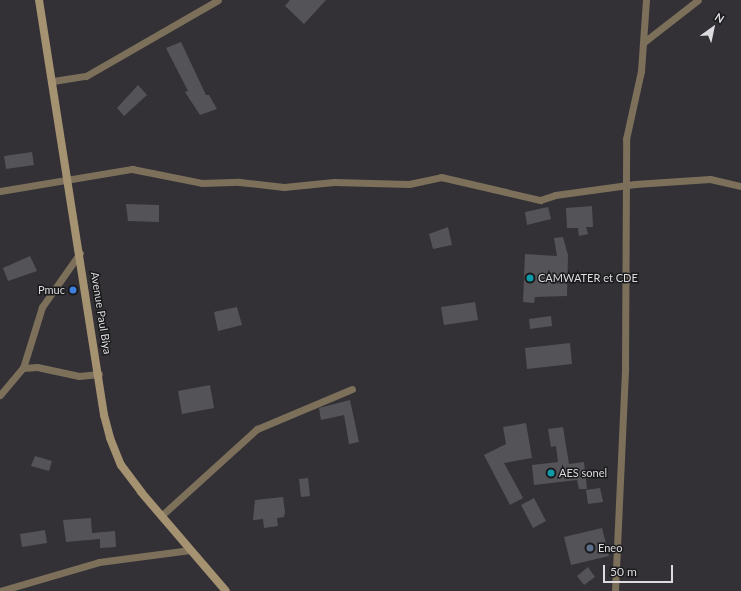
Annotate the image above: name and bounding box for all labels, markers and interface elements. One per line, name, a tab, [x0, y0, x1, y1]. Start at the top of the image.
north arrow	[693, 8, 733, 48]
text: N	[713, 10, 727, 25]
street label: Avenue Paul Biya	[88, 271, 114, 355]
place label: CAMWATER et CDE	[538, 271, 638, 285]
marker: CAMWATER et CDE	[525, 273, 535, 283]
place label: Pmuc	[38, 283, 65, 297]
marker: Pmuc	[68, 285, 78, 295]
place label: AES sonel	[559, 466, 607, 480]
marker: AES sonel	[546, 468, 556, 478]
place label: Eneo	[598, 541, 622, 555]
marker: Eneo	[585, 543, 595, 553]
scale bar	[605, 557, 675, 583]
text: 50 m	[610, 564, 637, 579]

